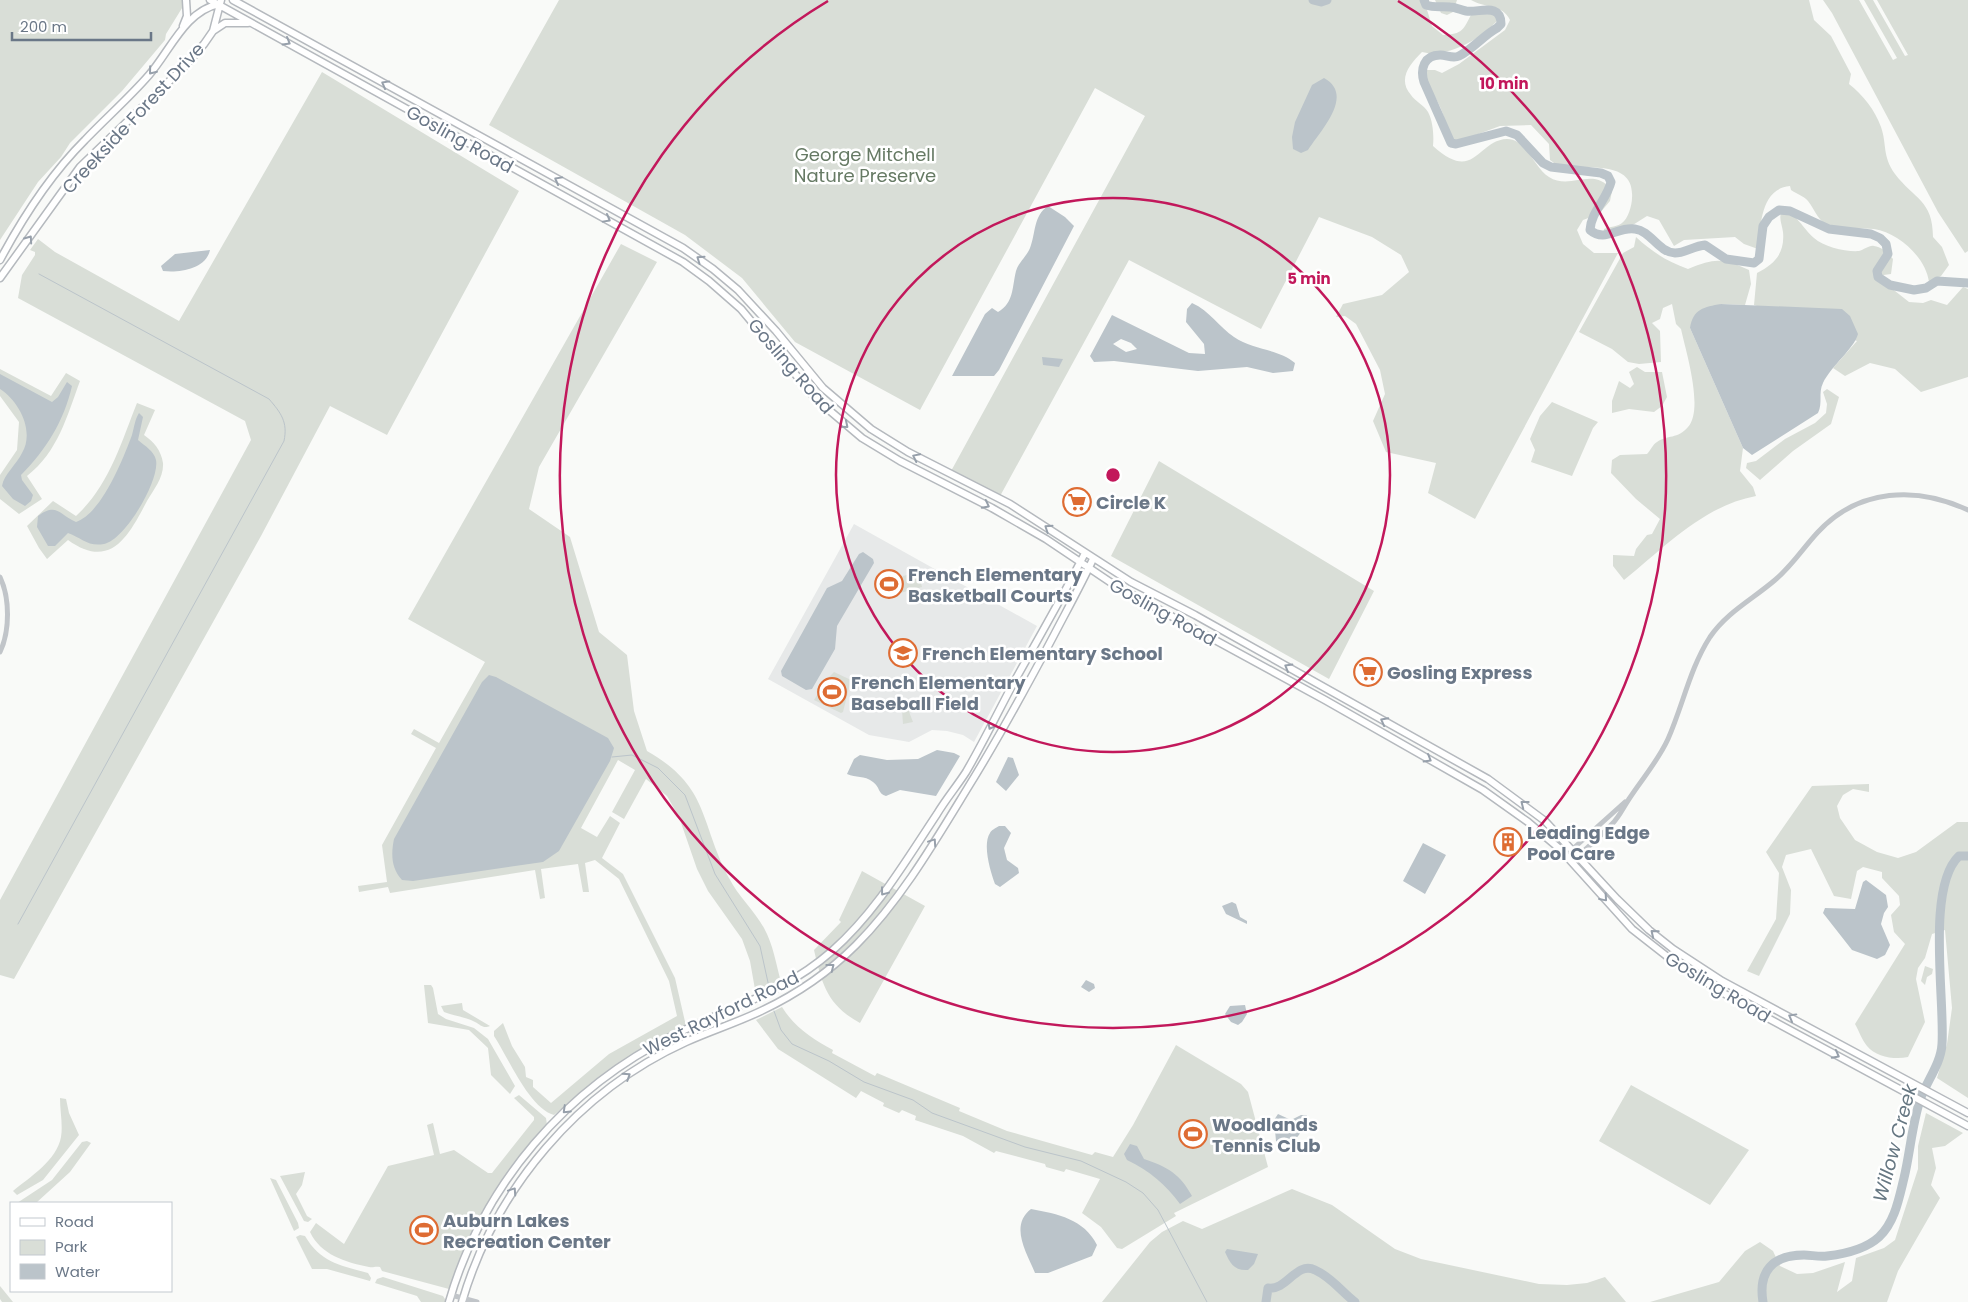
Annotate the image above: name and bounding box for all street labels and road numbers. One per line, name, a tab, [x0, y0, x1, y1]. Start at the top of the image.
street label: Creekside Forest Drive	[56, 37, 210, 199]
street label: Gosling Road	[402, 99, 518, 179]
street label: Gosling Road	[743, 313, 839, 419]
street label: Gosling Road	[1105, 572, 1221, 652]
street label: Gosling Road	[1661, 946, 1775, 1028]
street label: West Rayford Road	[639, 964, 803, 1062]

